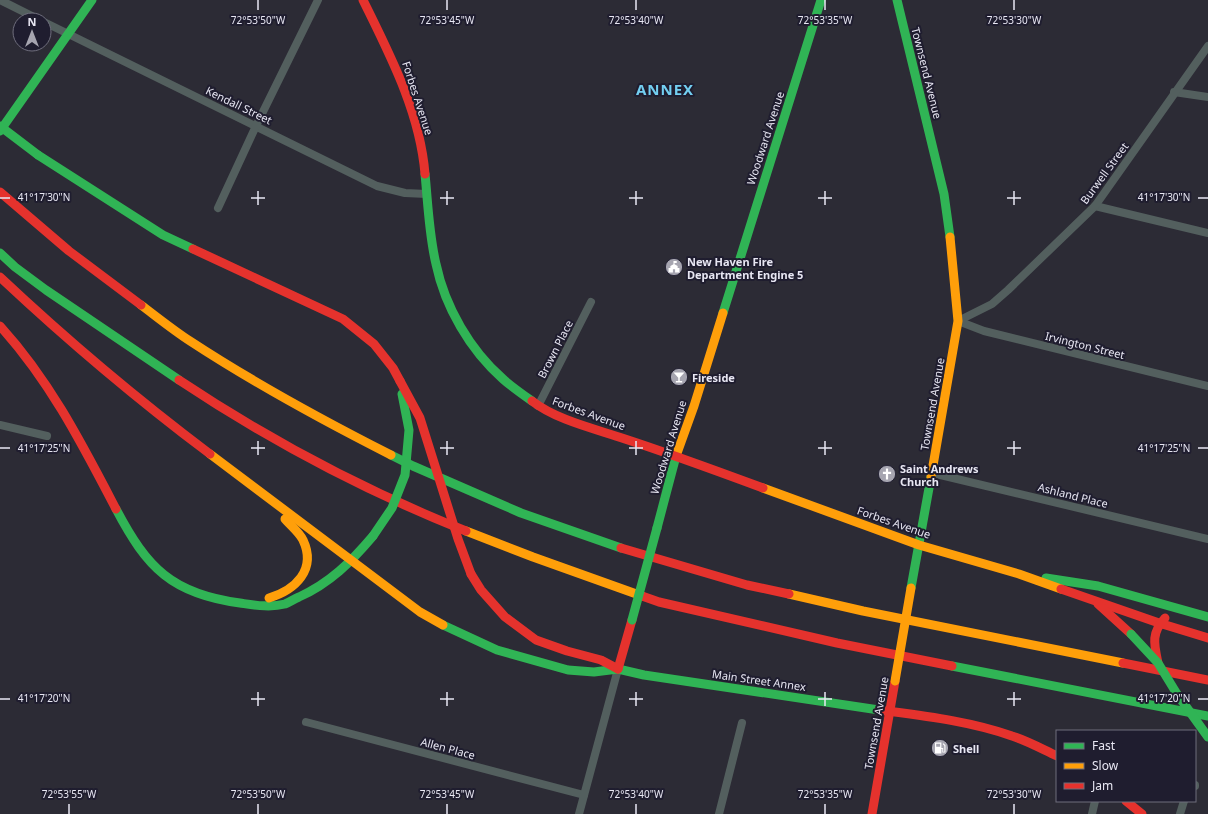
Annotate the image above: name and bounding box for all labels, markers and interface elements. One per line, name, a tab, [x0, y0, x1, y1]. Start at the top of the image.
north arrow	[12, 12, 52, 52]
text: 72°53'50"W	[231, 13, 286, 27]
text: 72°53'45"W	[420, 13, 475, 27]
text: 72°53'40"W	[609, 13, 664, 27]
text: 72°53'35"W	[798, 13, 853, 27]
text: 72°53'30"W	[987, 13, 1042, 27]
text: N	[28, 14, 36, 29]
street label: Townsend Avenue	[908, 26, 946, 120]
street label: Forbes Avenue	[399, 59, 437, 137]
district label: ANNEX	[636, 79, 694, 99]
street label: Kendall Street	[203, 82, 275, 128]
street label: Woodward Avenue	[743, 89, 787, 187]
street label: Burwell Street	[1077, 139, 1131, 207]
text: 41°17'30"N	[18, 190, 70, 204]
text: 41°17'30"N	[1138, 190, 1190, 204]
place label: New Haven Fire Department Engine 5	[687, 254, 803, 282]
public building icon: New Haven Fire Department Engine 5	[664, 257, 684, 277]
street label: Brown Place	[534, 317, 576, 381]
street label: Irvington Street	[1044, 328, 1126, 362]
street label: Townsend Avenue	[916, 357, 948, 451]
bar icon: Fireside	[669, 367, 689, 387]
place label: Fireside	[692, 370, 735, 385]
street label: Forbes Avenue	[550, 393, 628, 433]
street label: Woodward Avenue	[647, 398, 689, 496]
text: 41°17'25"N	[18, 441, 70, 455]
text: 41°17'25"N	[1138, 441, 1190, 455]
place label: Saint Andrews Church	[900, 461, 979, 489]
church icon: Saint Andrews Church	[877, 464, 897, 484]
street label: Ashland Place	[1036, 479, 1110, 511]
street label: Forbes Avenue	[855, 502, 933, 542]
street label: Main Street Annex	[711, 666, 807, 694]
street label: Townsend Avenue	[860, 676, 892, 770]
text: 41°17'20"N	[18, 691, 70, 705]
text: 41°17'20"N	[1138, 691, 1190, 705]
legend	[1056, 730, 1196, 802]
street label: Allen Place	[419, 734, 477, 762]
text: Fast	[1092, 737, 1116, 754]
fuel station icon: Shell	[930, 738, 950, 758]
place label: Shell	[953, 741, 979, 756]
text: Slow	[1092, 757, 1119, 774]
text: Jam	[1091, 777, 1113, 794]
text: 72°53'55"W	[42, 787, 97, 801]
text: 72°53'50"W	[231, 787, 286, 801]
text: 72°53'45"W	[420, 787, 475, 801]
text: 72°53'40"W	[609, 787, 664, 801]
text: 72°53'35"W	[798, 787, 853, 801]
text: 72°53'30"W	[987, 787, 1042, 801]

